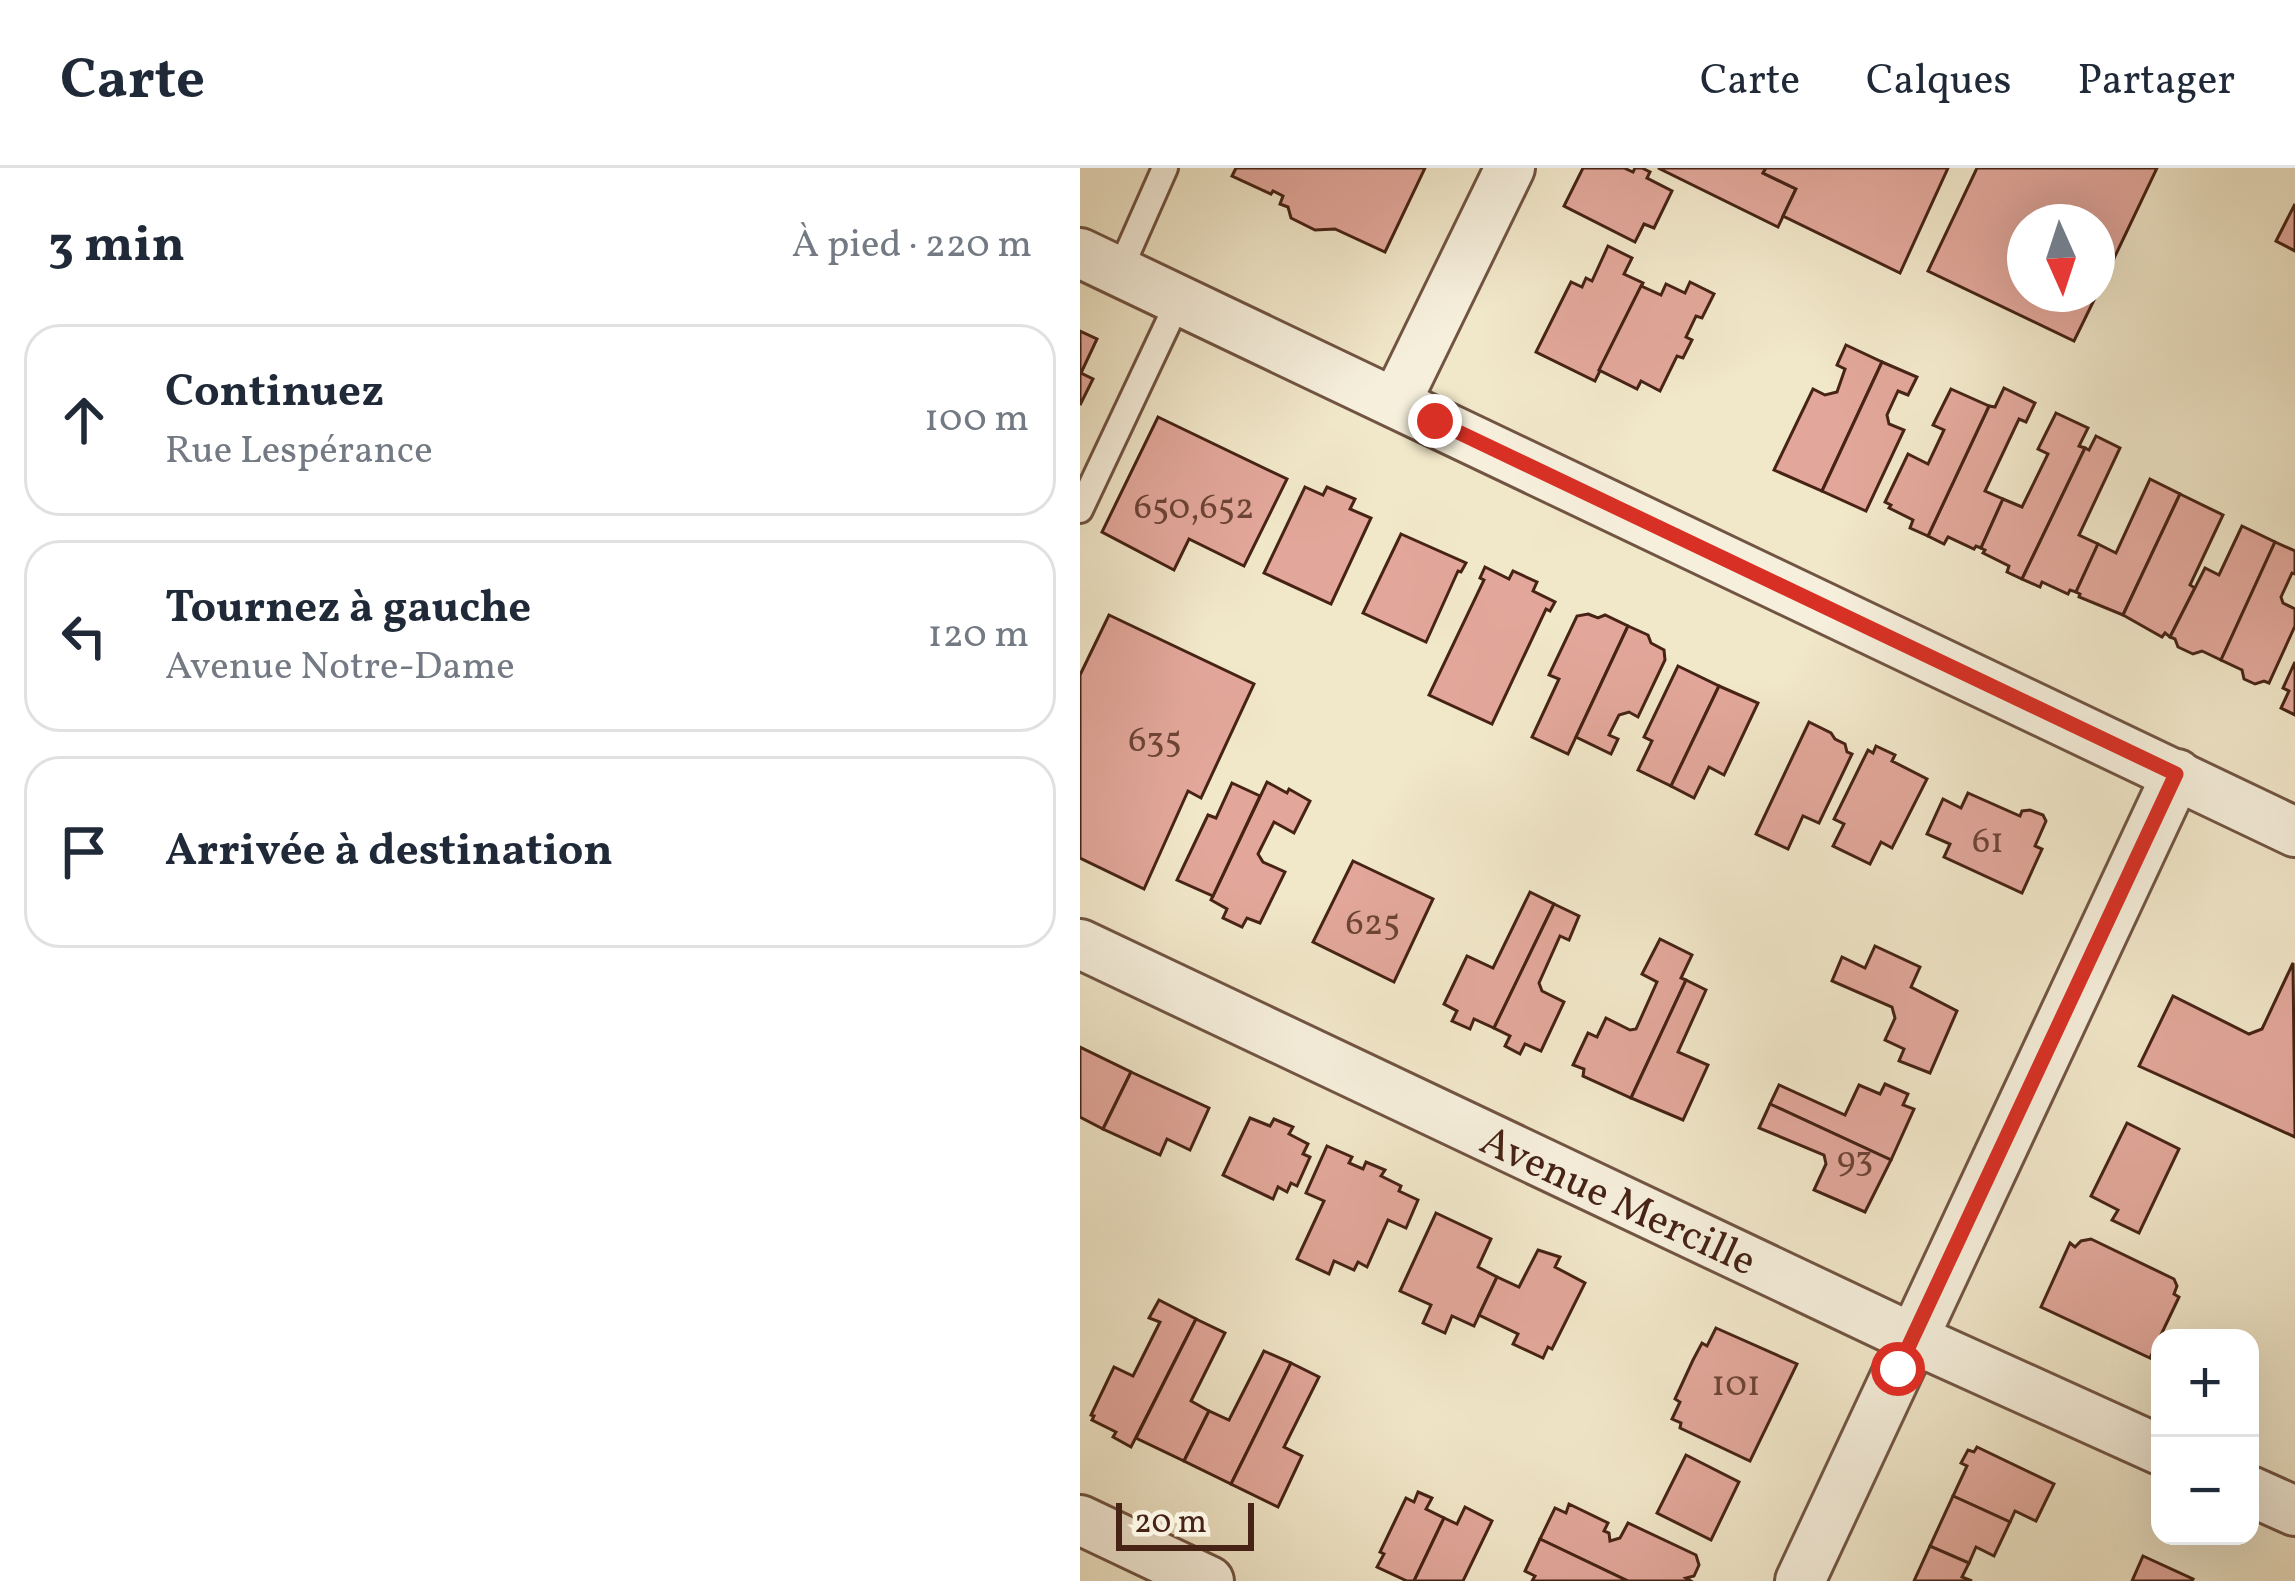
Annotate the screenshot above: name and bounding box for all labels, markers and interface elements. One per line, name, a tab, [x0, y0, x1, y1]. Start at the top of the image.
text: Carte	[60, 43, 205, 122]
text: Carte	[1700, 53, 1800, 112]
text: Calques	[1866, 53, 2011, 112]
text: Partager	[2077, 53, 2235, 112]
north arrow	[2007, 204, 2115, 312]
text: 3 min	[48, 211, 185, 282]
text: À pied · 220 m	[792, 219, 1032, 273]
text: Continuez	[165, 362, 384, 425]
icon: ahead	[51, 387, 117, 453]
text: 100 m	[924, 393, 1029, 447]
route end	[1408, 394, 1462, 448]
text: Rue Lespérance	[165, 425, 433, 479]
house number: 650,652	[1134, 484, 1254, 534]
text: Tournez à gauche	[165, 578, 531, 641]
icon: left	[51, 603, 117, 669]
text: 120 m	[928, 609, 1029, 663]
text: Avenue Notre-Dame	[165, 641, 515, 695]
house number: 635	[1128, 717, 1182, 767]
house number: 61	[1972, 818, 2004, 868]
icon: arrive	[51, 819, 117, 885]
text: Arrivée à destination	[165, 821, 613, 884]
house number: 625	[1346, 900, 1400, 950]
street label: Avenue Mercille	[1470, 1113, 1765, 1293]
house number: 93	[1837, 1136, 1873, 1186]
map controls	[2151, 1329, 2259, 1545]
button: +	[2151, 1329, 2259, 1437]
route start	[1871, 1342, 1925, 1396]
house number: 101	[1711, 1361, 1761, 1411]
button: −	[2151, 1437, 2259, 1545]
scale bar	[1116, 1497, 1254, 1550]
text: 20 m	[1134, 1501, 1207, 1547]

